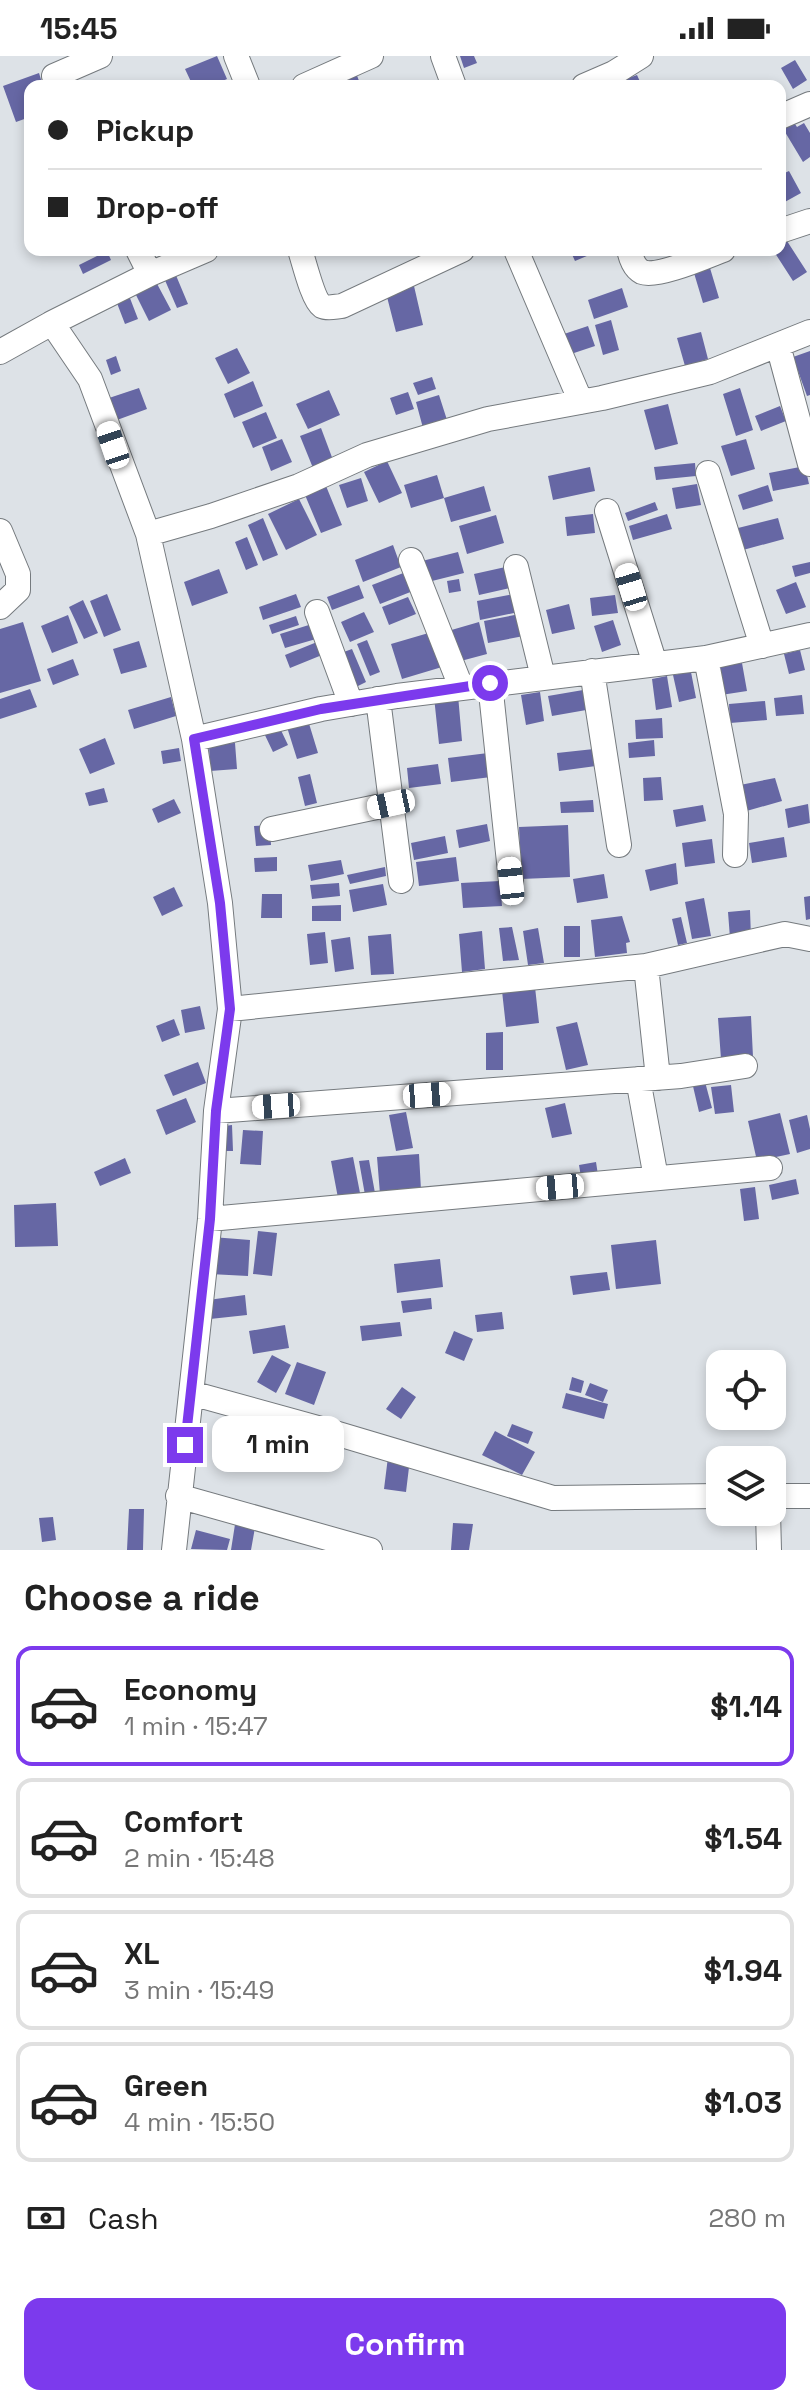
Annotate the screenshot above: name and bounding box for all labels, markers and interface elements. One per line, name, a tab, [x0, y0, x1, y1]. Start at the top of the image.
text: 15:45	[40, 9, 118, 48]
text: Pickup	[96, 111, 194, 150]
text: Drop-off	[96, 188, 219, 227]
car	[94, 418, 132, 472]
car	[613, 561, 649, 613]
route start	[472, 665, 508, 701]
car	[365, 787, 417, 821]
car	[497, 856, 525, 906]
car	[402, 1081, 452, 1109]
car	[251, 1092, 301, 1120]
car	[535, 1173, 585, 1201]
map controls	[706, 1350, 786, 1526]
button: locate	[706, 1350, 786, 1430]
callout: 1 min	[213, 1417, 345, 1473]
route end	[167, 1427, 203, 1463]
text: 1 min	[246, 1427, 310, 1461]
button: layers	[706, 1446, 786, 1526]
text: Choose a ride	[24, 1575, 260, 1621]
icon: car	[28, 1670, 100, 1742]
text: Economy	[124, 1670, 257, 1709]
text: $1.14	[710, 1687, 782, 1726]
text: 1 min · 15:47	[124, 1709, 268, 1743]
icon: car	[28, 1802, 100, 1874]
text: Comfort	[124, 1802, 243, 1841]
text: $1.54	[704, 1819, 782, 1858]
text: 2 min · 15:48	[124, 1841, 275, 1875]
icon: car	[28, 1934, 100, 2006]
text: XL	[124, 1934, 160, 1973]
text: $1.94	[704, 1951, 782, 1990]
text: 3 min · 15:49	[124, 1973, 274, 2007]
icon: car	[28, 2066, 100, 2138]
text: Green	[124, 2066, 208, 2105]
text: $1.03	[704, 2083, 782, 2122]
text: 4 min · 15:50	[124, 2105, 275, 2139]
icon: cash	[24, 2196, 68, 2240]
text: Cash	[88, 2199, 159, 2238]
text: 280 m	[708, 2201, 786, 2235]
button: Confirm	[24, 2298, 786, 2390]

